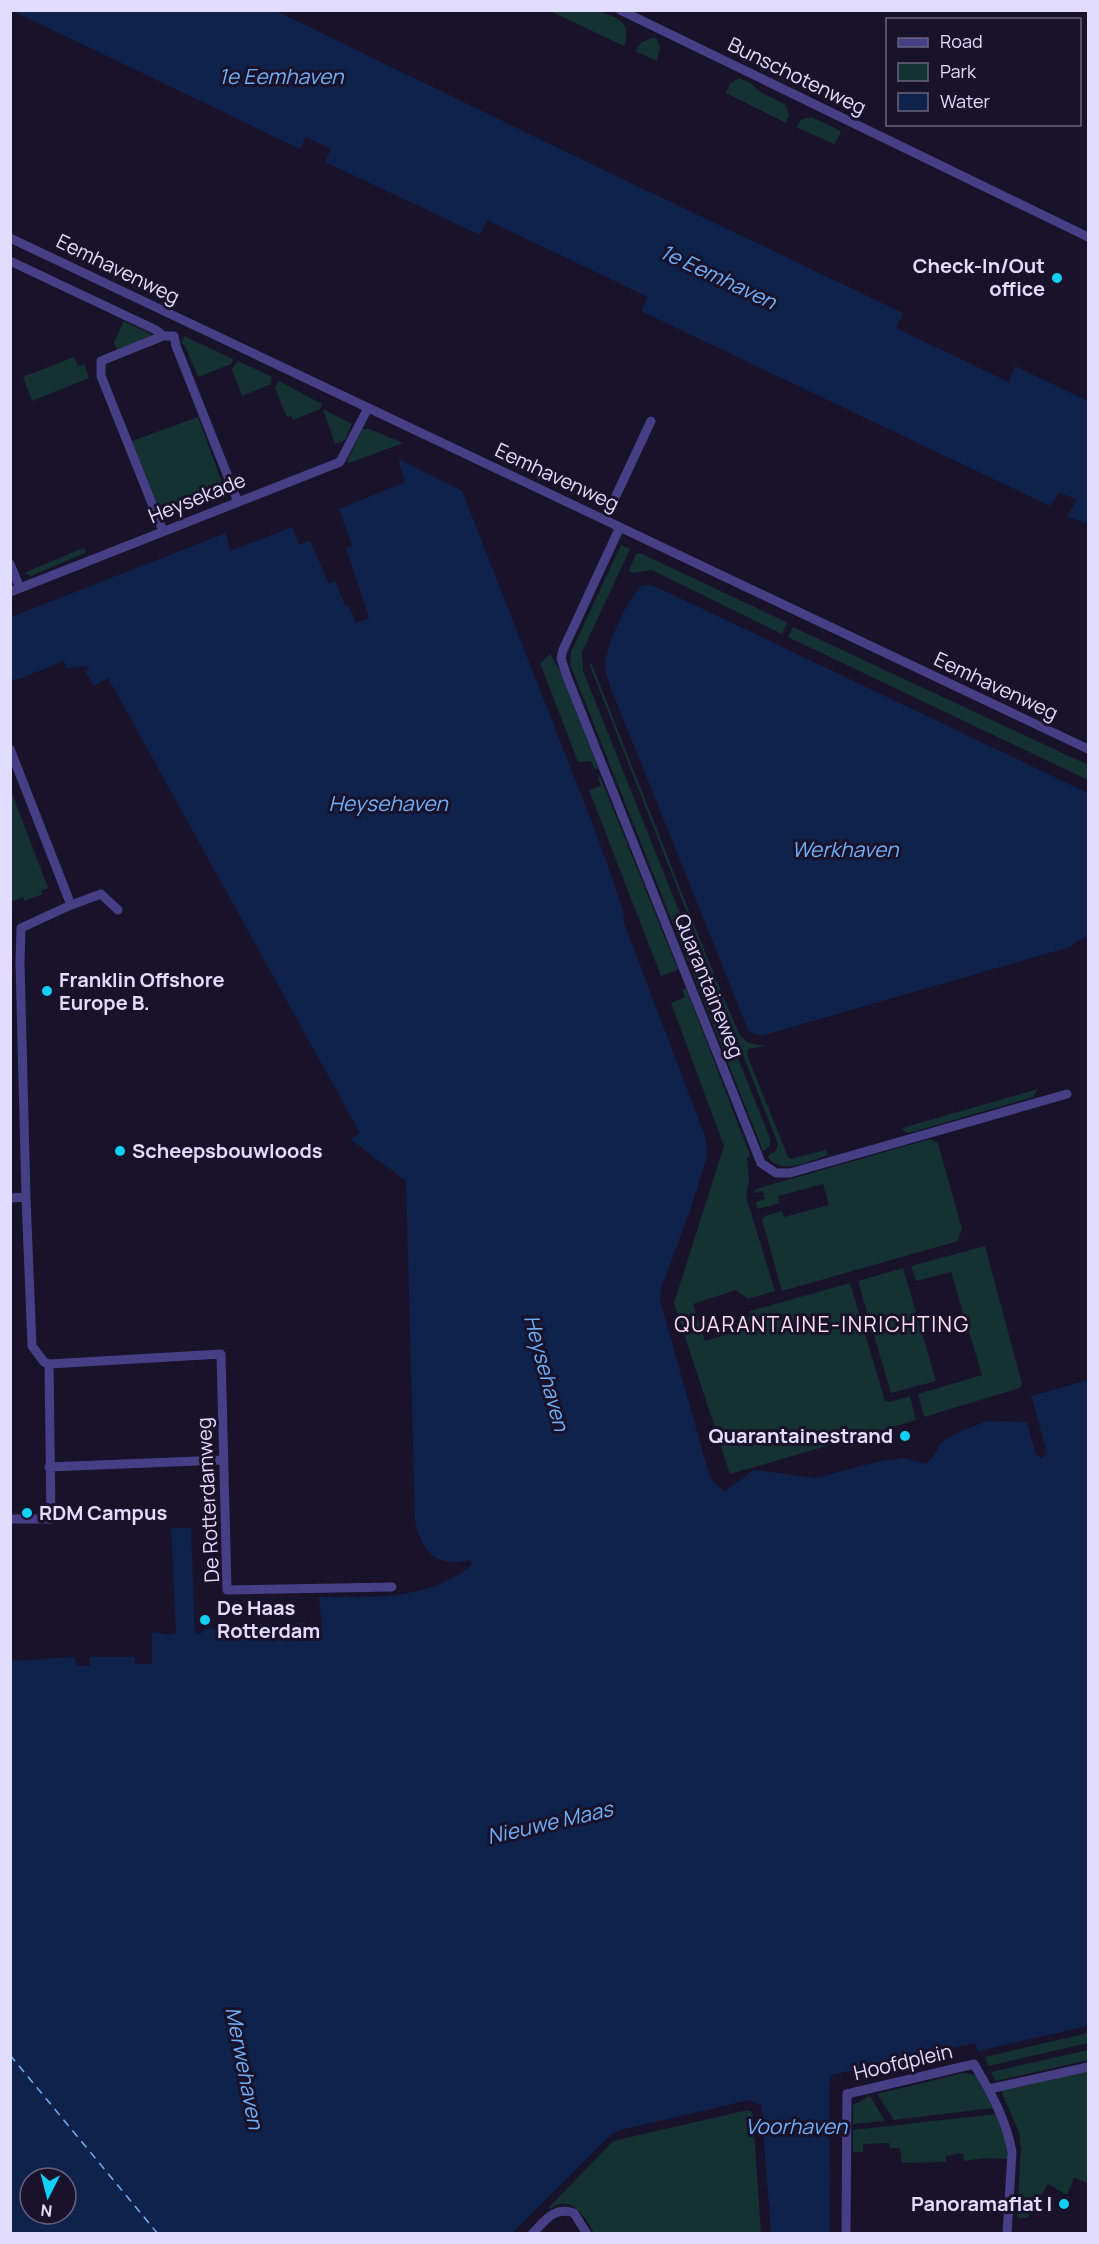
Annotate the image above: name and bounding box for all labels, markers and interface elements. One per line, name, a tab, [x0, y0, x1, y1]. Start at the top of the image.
legend	[886, 18, 1081, 126]
text: Road	[940, 29, 983, 53]
street label: Bunschotenweg	[724, 30, 871, 121]
text: Park	[940, 59, 977, 83]
water label: 1e Eemhaven	[219, 62, 345, 90]
text: Water	[940, 89, 990, 113]
street label: Eemhavenweg	[52, 227, 184, 310]
water label: 1e Eemhaven	[656, 237, 782, 316]
place label: Check-In/Out office	[913, 252, 1045, 302]
marker: Check-In/Out office	[1050, 271, 1064, 285]
street label: Eemhavenweg	[491, 436, 624, 517]
street label: Heysekade	[144, 466, 249, 529]
street label: Eemhavenweg	[930, 645, 1063, 726]
water label: Heysehaven	[328, 789, 449, 817]
water label: Werkhaven	[791, 835, 900, 863]
street label: Quarantaineweg	[668, 910, 751, 1062]
place label: Franklin Offshore Europe B.	[59, 966, 225, 1016]
marker: Franklin Offshore Europe B.	[40, 984, 54, 998]
place label: Scheepsbouwloods	[132, 1137, 323, 1164]
marker: Scheepsbouwloods	[113, 1144, 127, 1158]
district label: QUARANTAINE-INRICHTING	[674, 1310, 970, 1338]
water label: Heysehaven	[518, 1312, 576, 1435]
street label: De Rotterdamweg	[190, 1417, 225, 1583]
place label: Quarantainestrand	[709, 1422, 893, 1449]
marker: Quarantainestrand	[898, 1429, 912, 1443]
place label: RDM Campus	[39, 1499, 167, 1526]
marker: RDM Campus	[20, 1506, 34, 1520]
place label: De Haas Rotterdam	[217, 1594, 320, 1644]
marker: De Haas Rotterdam	[198, 1613, 212, 1627]
water label: Nieuwe Maas	[484, 1794, 617, 1850]
water label: Merwehaven	[219, 2004, 271, 2133]
street label: Hoofdplein	[851, 2037, 955, 2086]
water label: Voorhaven	[745, 2112, 849, 2140]
north arrow	[18, 2166, 78, 2226]
place label: Panoramaflat I	[911, 2190, 1052, 2217]
marker: Panoramaflat I	[1057, 2197, 1071, 2211]
text: N	[40, 2199, 53, 2222]

